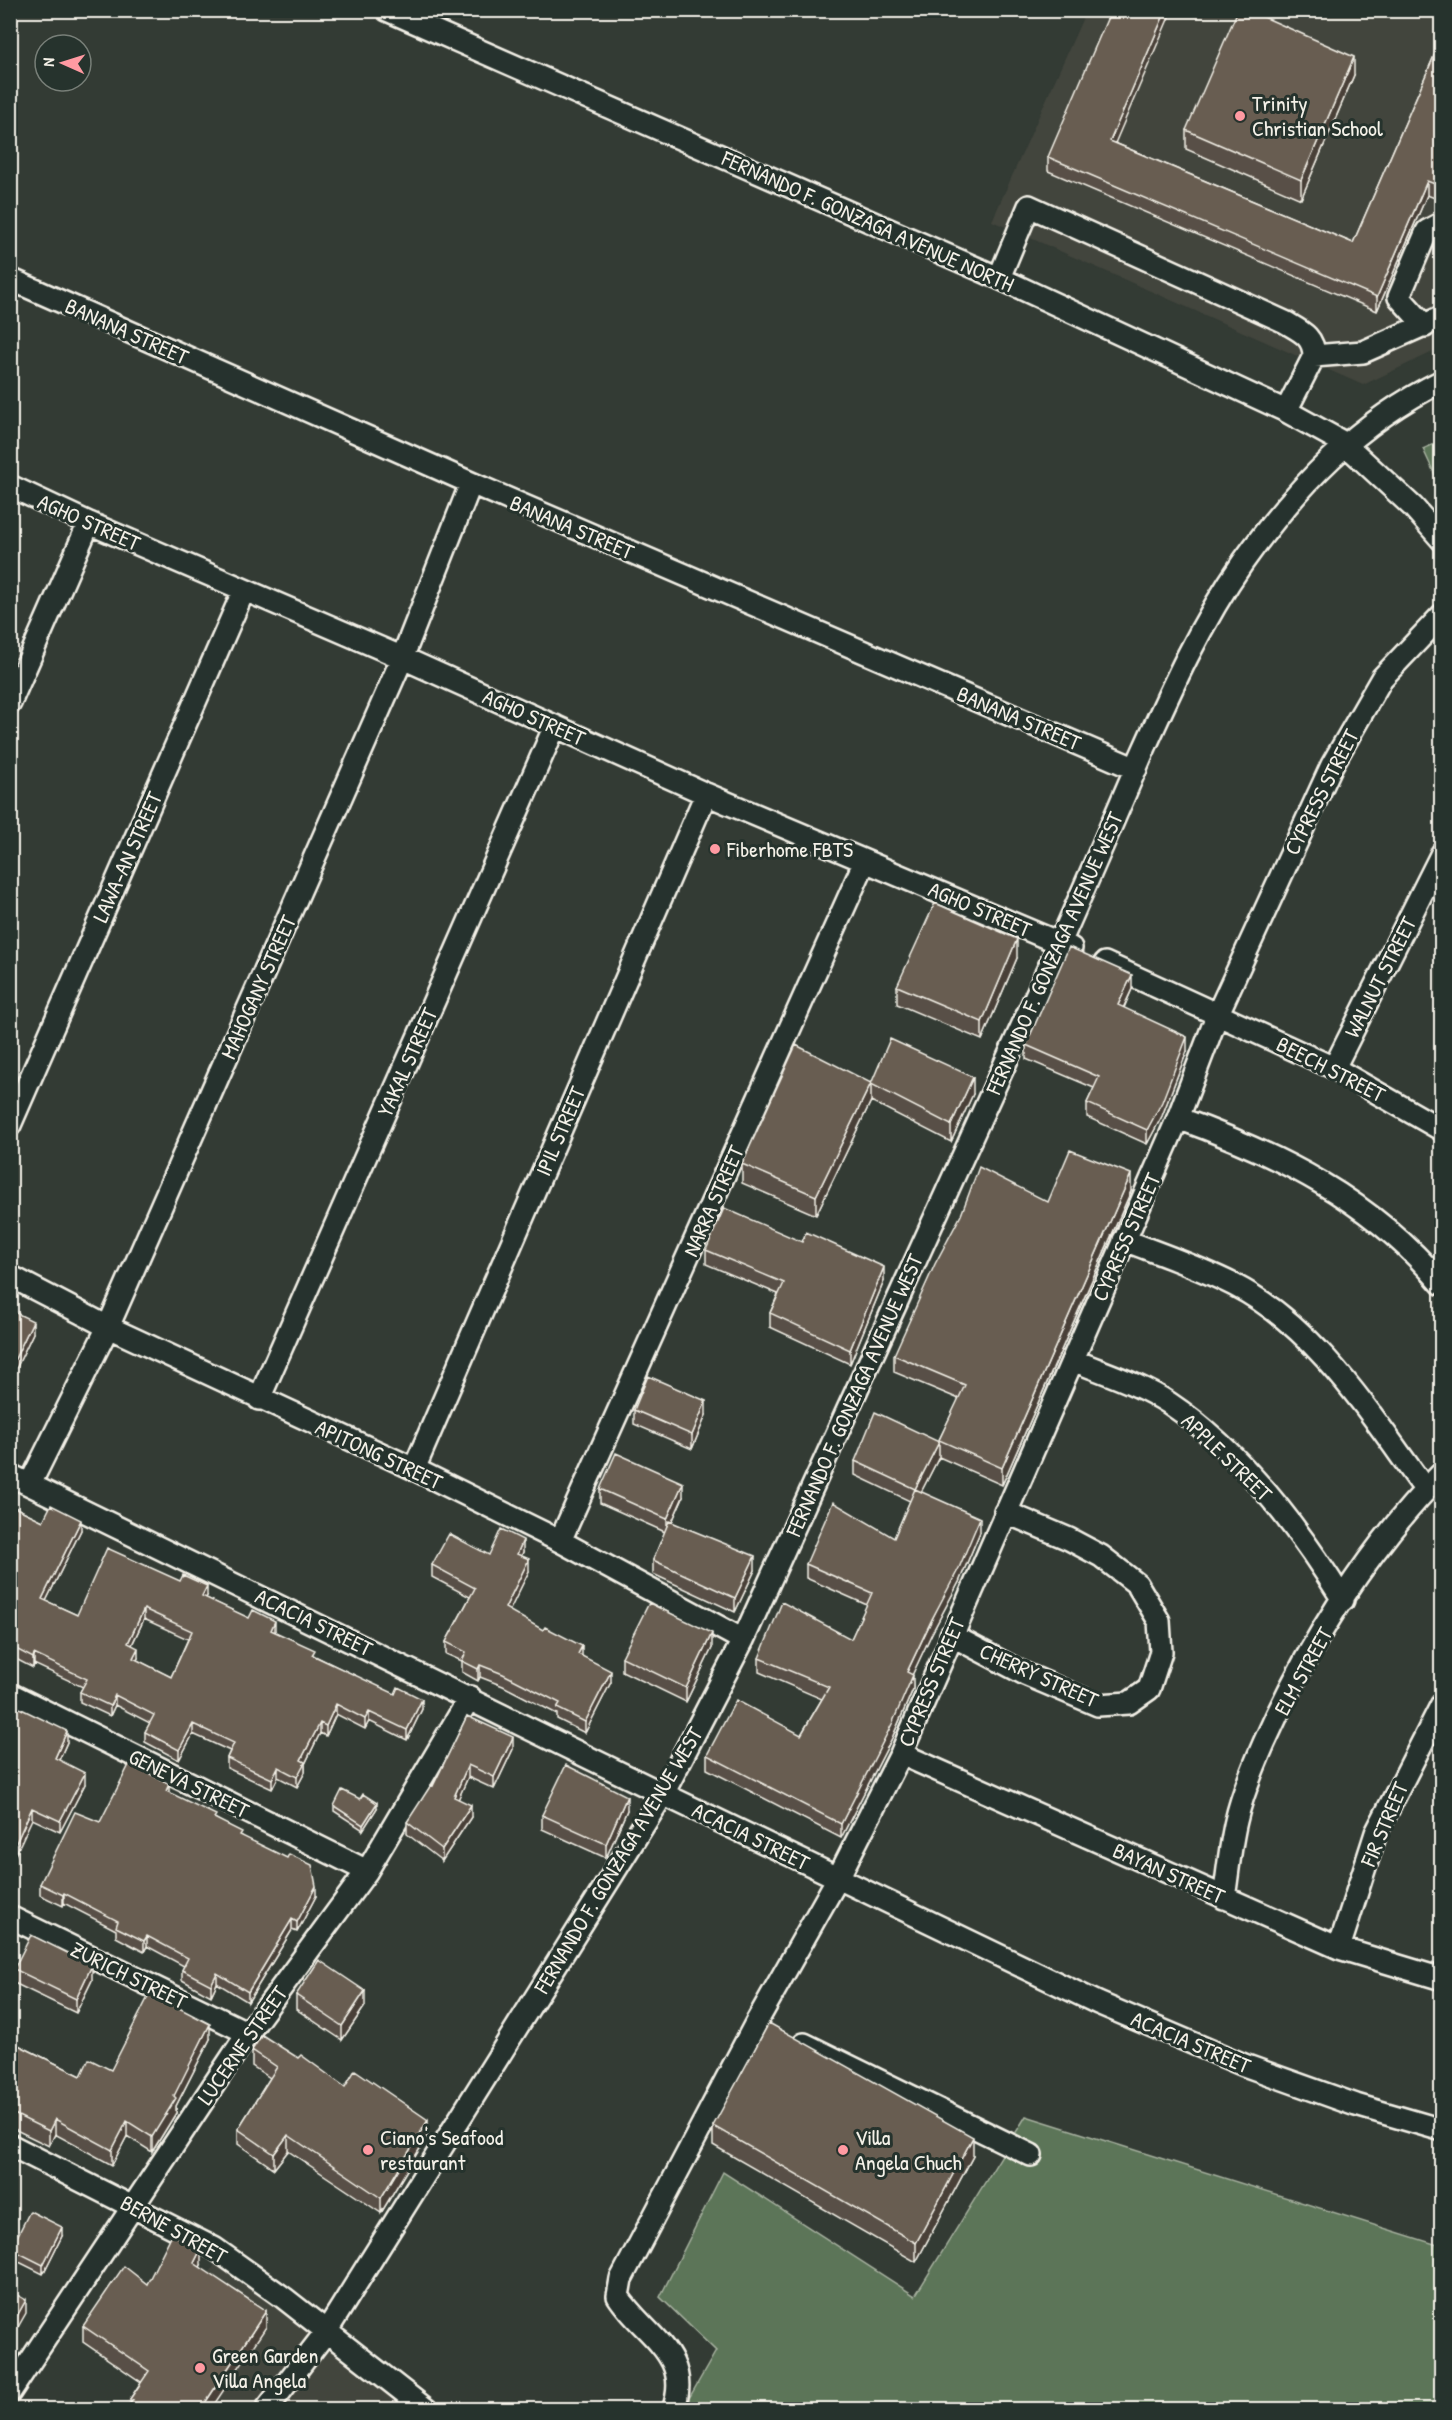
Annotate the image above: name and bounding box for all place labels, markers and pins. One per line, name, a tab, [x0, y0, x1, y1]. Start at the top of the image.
place label: Trinity Christian School	[1252, 88, 1383, 143]
marker: Trinity Christian School	[1233, 109, 1247, 123]
place label: Fiberhome FBTS	[726, 834, 853, 864]
marker: Fiberhome FBTS	[708, 842, 722, 856]
place label: Ciano's Seafood restaurant	[380, 2122, 504, 2177]
place label: Villa Angela Chuch	[855, 2122, 962, 2177]
marker: Ciano's Seafood restaurant	[361, 2143, 375, 2157]
marker: Villa Angela Chuch	[836, 2143, 850, 2157]
place label: Green Garden Villa Angela	[212, 2340, 318, 2395]
marker: Green Garden Villa Angela	[193, 2361, 207, 2375]

